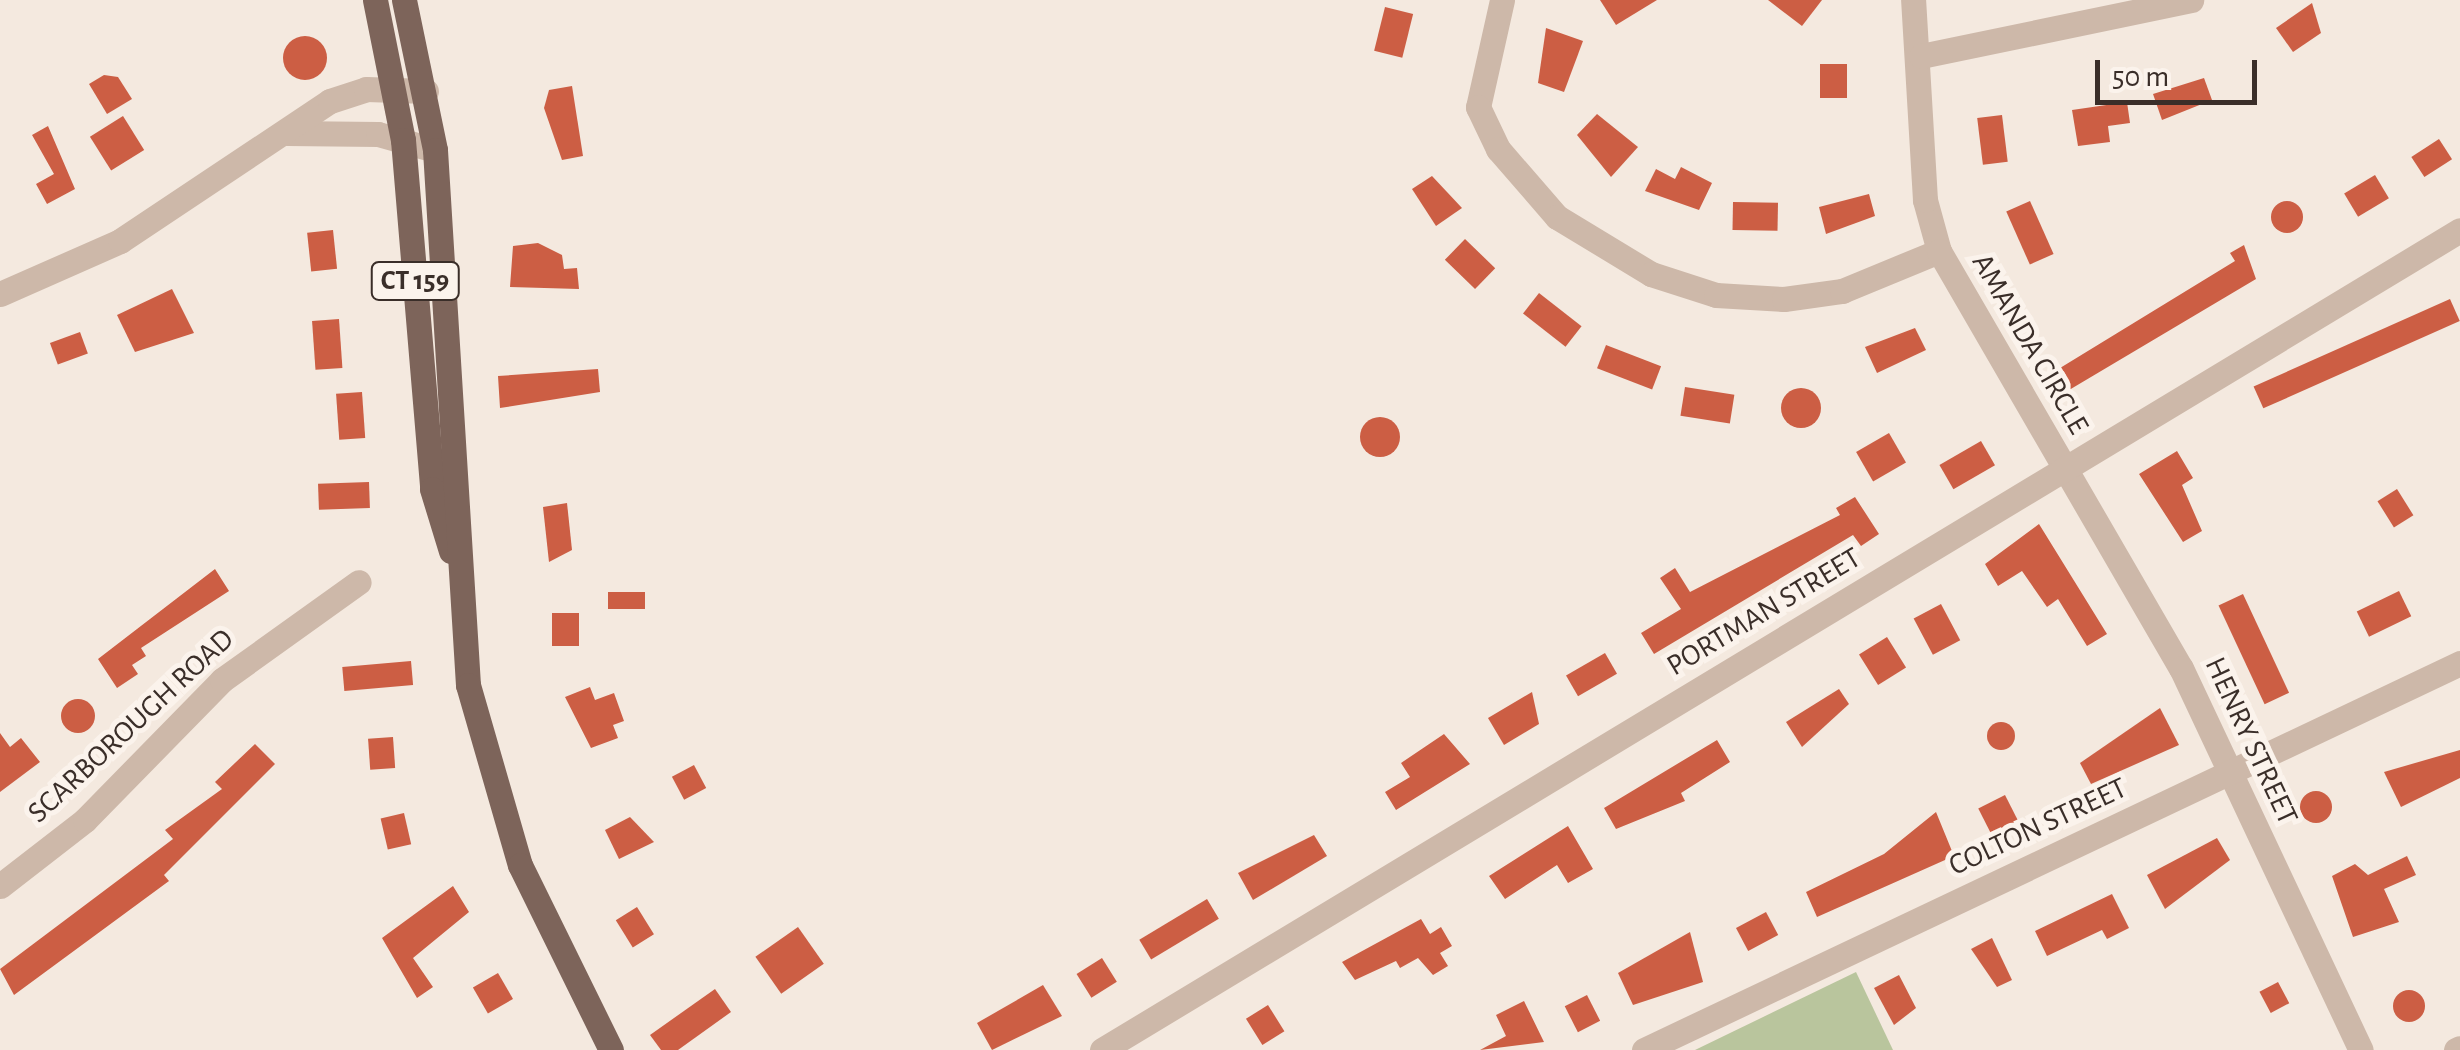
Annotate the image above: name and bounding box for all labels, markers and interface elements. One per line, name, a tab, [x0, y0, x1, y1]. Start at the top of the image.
scale bar	[2100, 40, 2262, 102]
text: 50 m	[2112, 62, 2169, 92]
street label: AMANDA CIRCLE	[1964, 247, 2096, 441]
road number: CT 159	[370, 258, 460, 304]
street label: PORTMAN STREET	[1660, 540, 1868, 684]
street label: SCARBOROUGH ROAD	[21, 621, 241, 831]
street label: HENRY STREET	[2197, 652, 2305, 830]
street label: COLTON STREET	[1943, 770, 2133, 884]

